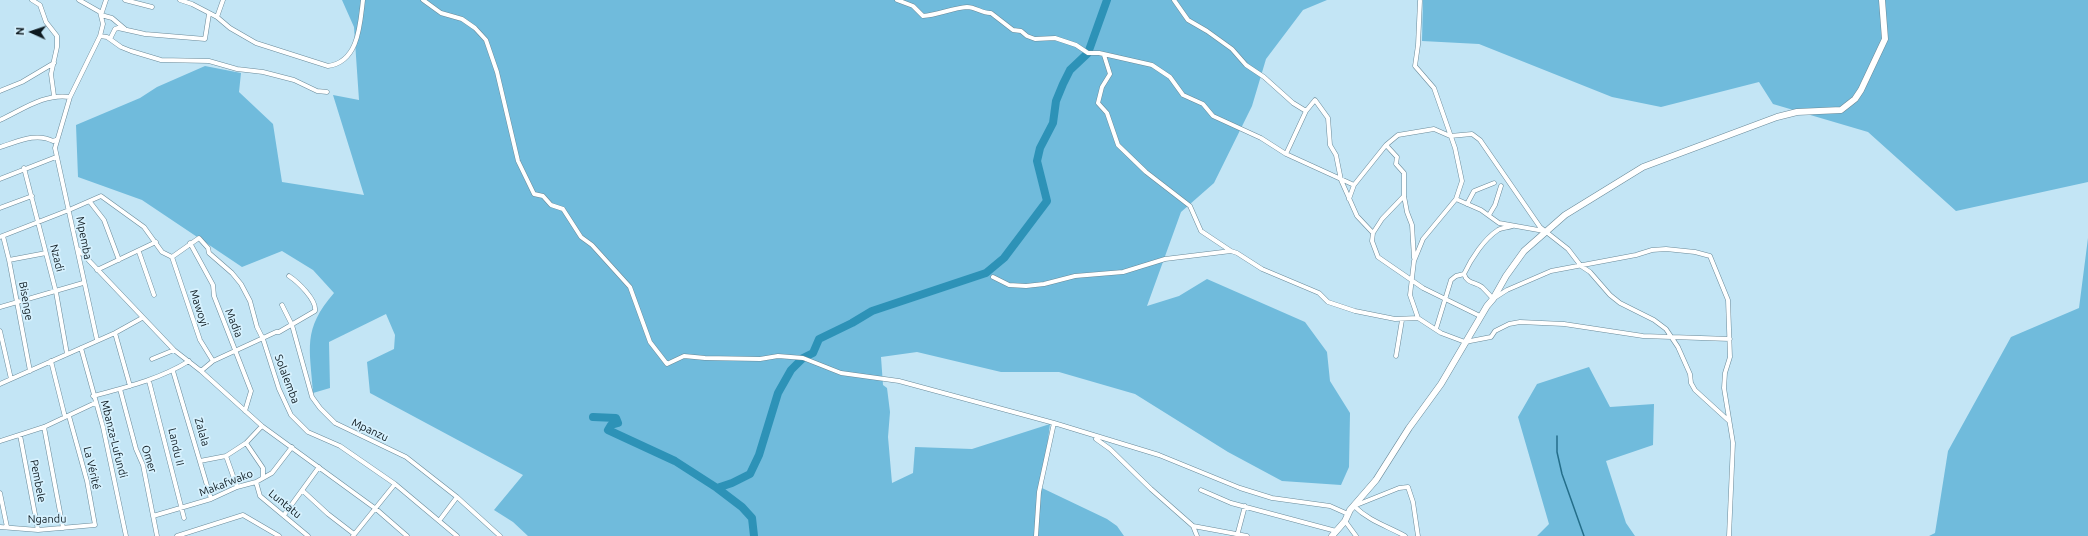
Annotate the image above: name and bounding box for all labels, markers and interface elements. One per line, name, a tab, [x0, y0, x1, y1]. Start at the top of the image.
north arrow	[12, 12, 52, 52]
text: N	[14, 27, 26, 36]
street label: Mpemba	[73, 215, 95, 261]
street label: Nzadi	[47, 243, 67, 273]
street label: Bisenge	[16, 281, 36, 321]
street label: Mawoyi	[187, 288, 211, 328]
street label: Madia	[222, 307, 246, 339]
street label: Solalemba	[272, 353, 302, 405]
street label: Mbanza-Lufundi	[98, 399, 130, 479]
street label: Zalala	[192, 416, 212, 448]
street label: Mpanzu	[349, 416, 391, 444]
street label: Landu II	[165, 427, 187, 467]
street label: Omer	[139, 444, 159, 474]
street label: La Vérité	[81, 445, 103, 491]
street label: Pembele	[27, 458, 49, 504]
street label: Makafwako	[197, 467, 255, 499]
street label: Luntatu	[266, 487, 304, 521]
street label: Ngandu	[27, 512, 67, 526]

